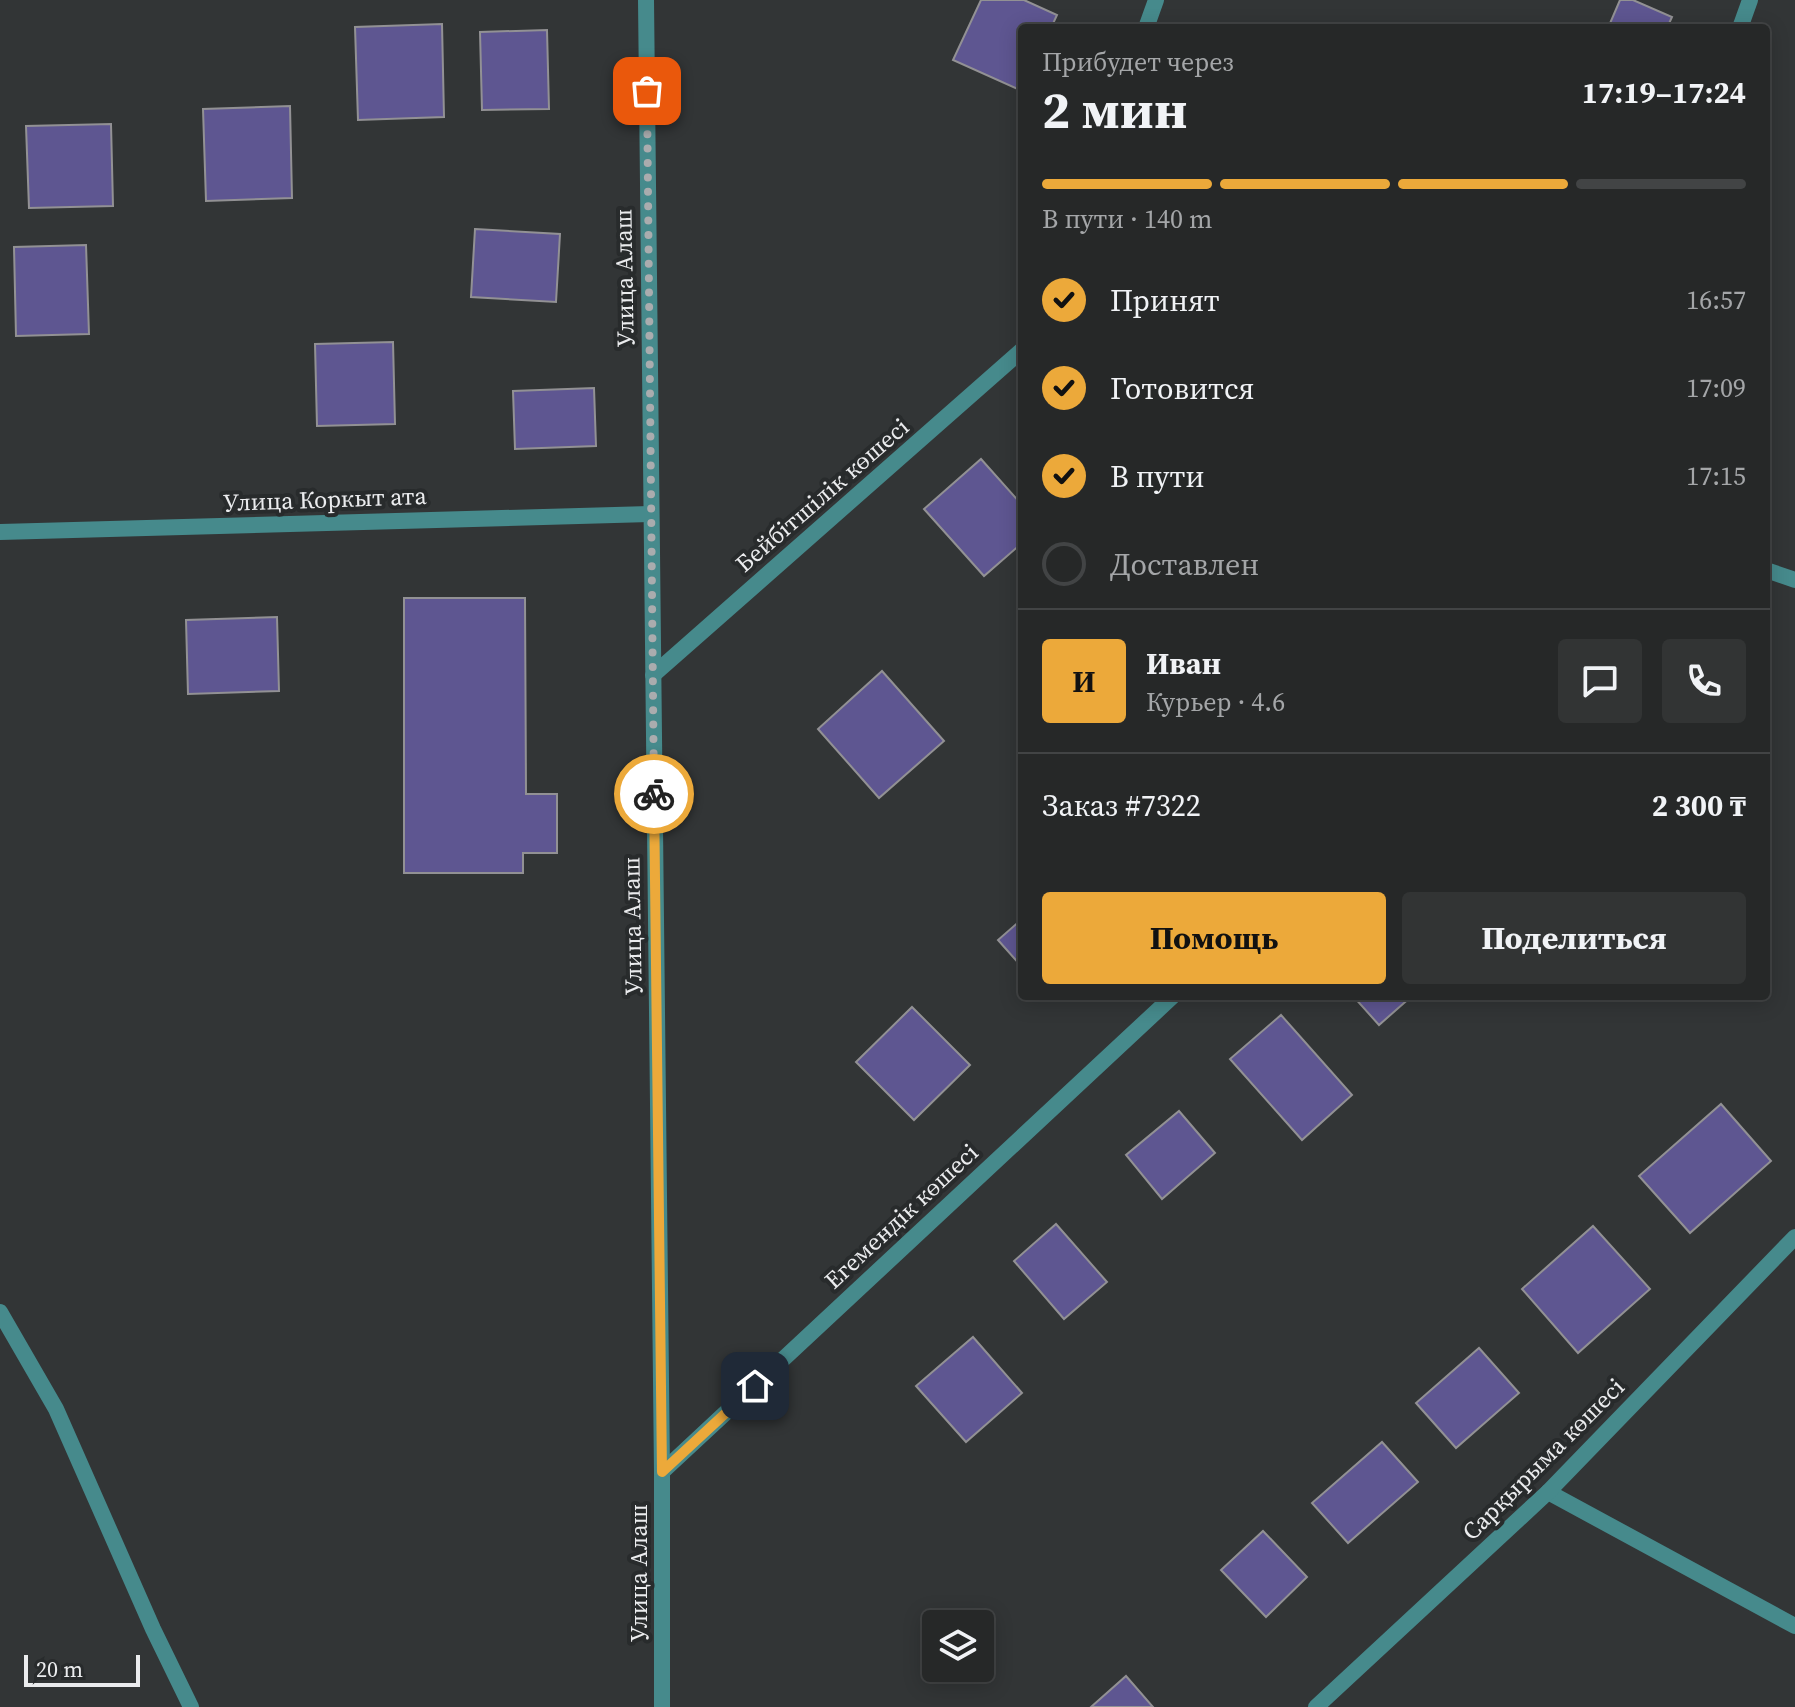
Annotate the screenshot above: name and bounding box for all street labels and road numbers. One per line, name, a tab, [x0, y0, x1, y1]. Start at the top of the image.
street label: Улица Алаш	[606, 209, 642, 347]
street label: Бейбітшілік көшесі	[728, 410, 916, 580]
street label: Улица Коркыт ата	[223, 479, 428, 519]
street label: Улица Алаш	[614, 857, 650, 995]
street label: Егемендік көшесі	[817, 1136, 985, 1296]
street label: Сарқырыма көшесі	[1455, 1371, 1631, 1547]
street label: Улица Алаш	[622, 1504, 655, 1642]

